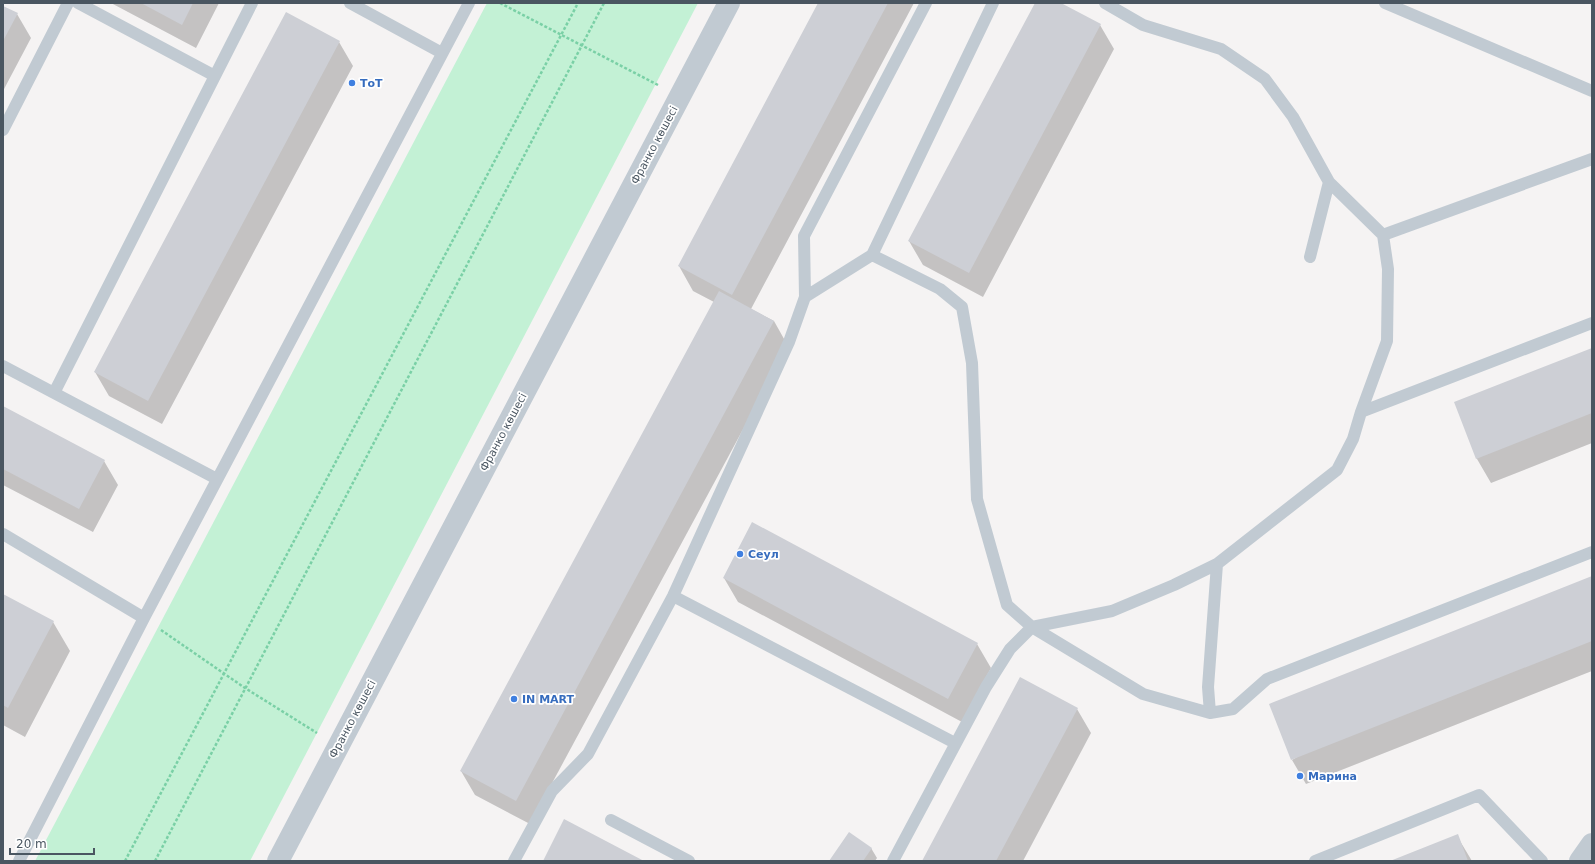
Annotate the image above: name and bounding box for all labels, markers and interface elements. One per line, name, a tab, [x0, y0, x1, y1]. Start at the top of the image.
place label: ТоТ	[360, 77, 383, 90]
marker: ТоТ	[347, 78, 357, 88]
street label: Франко көшесі	[628, 104, 681, 187]
street label: Франко көшесі	[477, 391, 530, 474]
place label: Сеул	[748, 548, 779, 561]
marker: Сеул	[735, 549, 745, 559]
street label: Франко көшесі	[326, 678, 379, 761]
place label: IN MART	[522, 693, 575, 706]
marker: IN MART	[509, 694, 519, 704]
place label: Марина	[1308, 770, 1357, 783]
marker: Марина	[1295, 771, 1305, 781]
scale bar	[10, 830, 94, 856]
text: 20 m	[16, 837, 47, 851]

